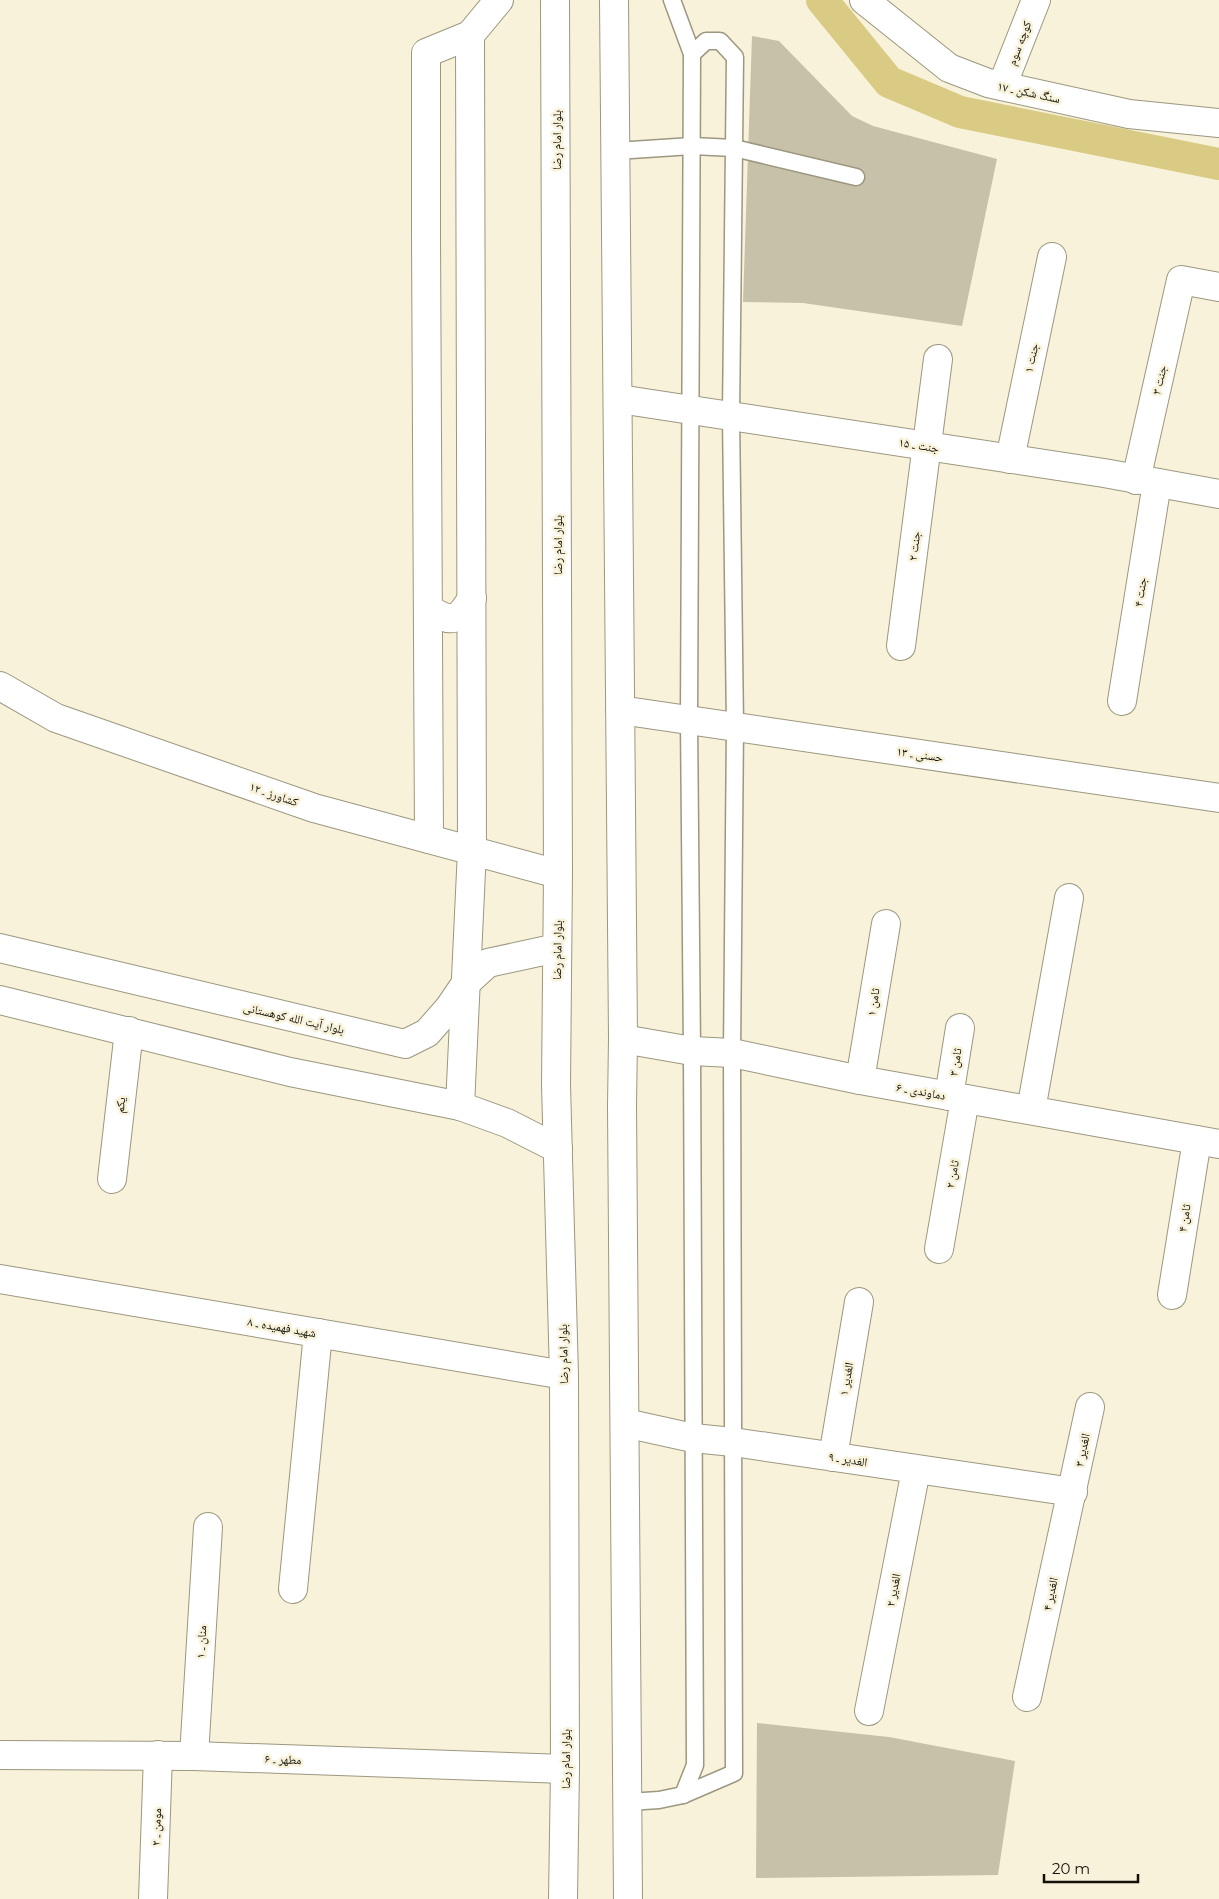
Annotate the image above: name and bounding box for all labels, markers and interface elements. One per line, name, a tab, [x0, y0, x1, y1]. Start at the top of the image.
street label: کوچه سوم	[1004, 19, 1035, 68]
street label: سنگ شکن ـ ۱۷	[996, 78, 1062, 106]
street label: بلوار امام رضا	[549, 110, 565, 170]
street label: جنت ۱	[1021, 342, 1042, 374]
street label: جنت ۳	[1148, 364, 1170, 396]
street label: جنت ـ ۱۵	[898, 434, 941, 456]
street label: بلوار امام رضا	[550, 515, 566, 575]
street label: جنت ۲	[905, 530, 923, 562]
street label: جنت ۴	[1130, 576, 1150, 608]
street label: حسنی ـ ۱۳	[896, 743, 945, 765]
street label: کشاورز ـ ۱۲	[248, 779, 300, 809]
street label: بلوار امام رضا	[549, 920, 566, 980]
street label: ثامن ۱	[863, 986, 883, 1017]
street label: بلوار آیت الله کوهستانی	[242, 999, 346, 1037]
street label: ثامن ۳	[945, 1046, 965, 1077]
street label: دماوندی ـ ۶	[895, 1079, 947, 1103]
street label: یکم	[112, 1096, 129, 1114]
street label: ثامن ۲	[942, 1158, 962, 1189]
street label: ثامن ۴	[1174, 1202, 1194, 1233]
street label: شهید فهمیده ـ ۸	[247, 1314, 318, 1341]
street label: بلوار امام رضا	[555, 1324, 572, 1384]
street label: الغدیر ۱	[836, 1361, 857, 1397]
street label: الغدیر ۳	[1071, 1432, 1093, 1468]
street label: الغدیر ـ ۹	[827, 1449, 869, 1470]
street label: الغدیر ۲	[882, 1572, 904, 1608]
street label: الغدیر ۴	[1039, 1576, 1061, 1612]
street label: منان ـ ۱	[193, 1625, 209, 1659]
street label: بلوار امام رضا	[558, 1729, 574, 1789]
street label: مطهر ـ ۶	[264, 1751, 302, 1767]
street label: مومن ـ ۲	[148, 1808, 164, 1846]
scale bar	[1044, 1852, 1138, 1884]
text: 20 m	[1052, 1859, 1090, 1878]

